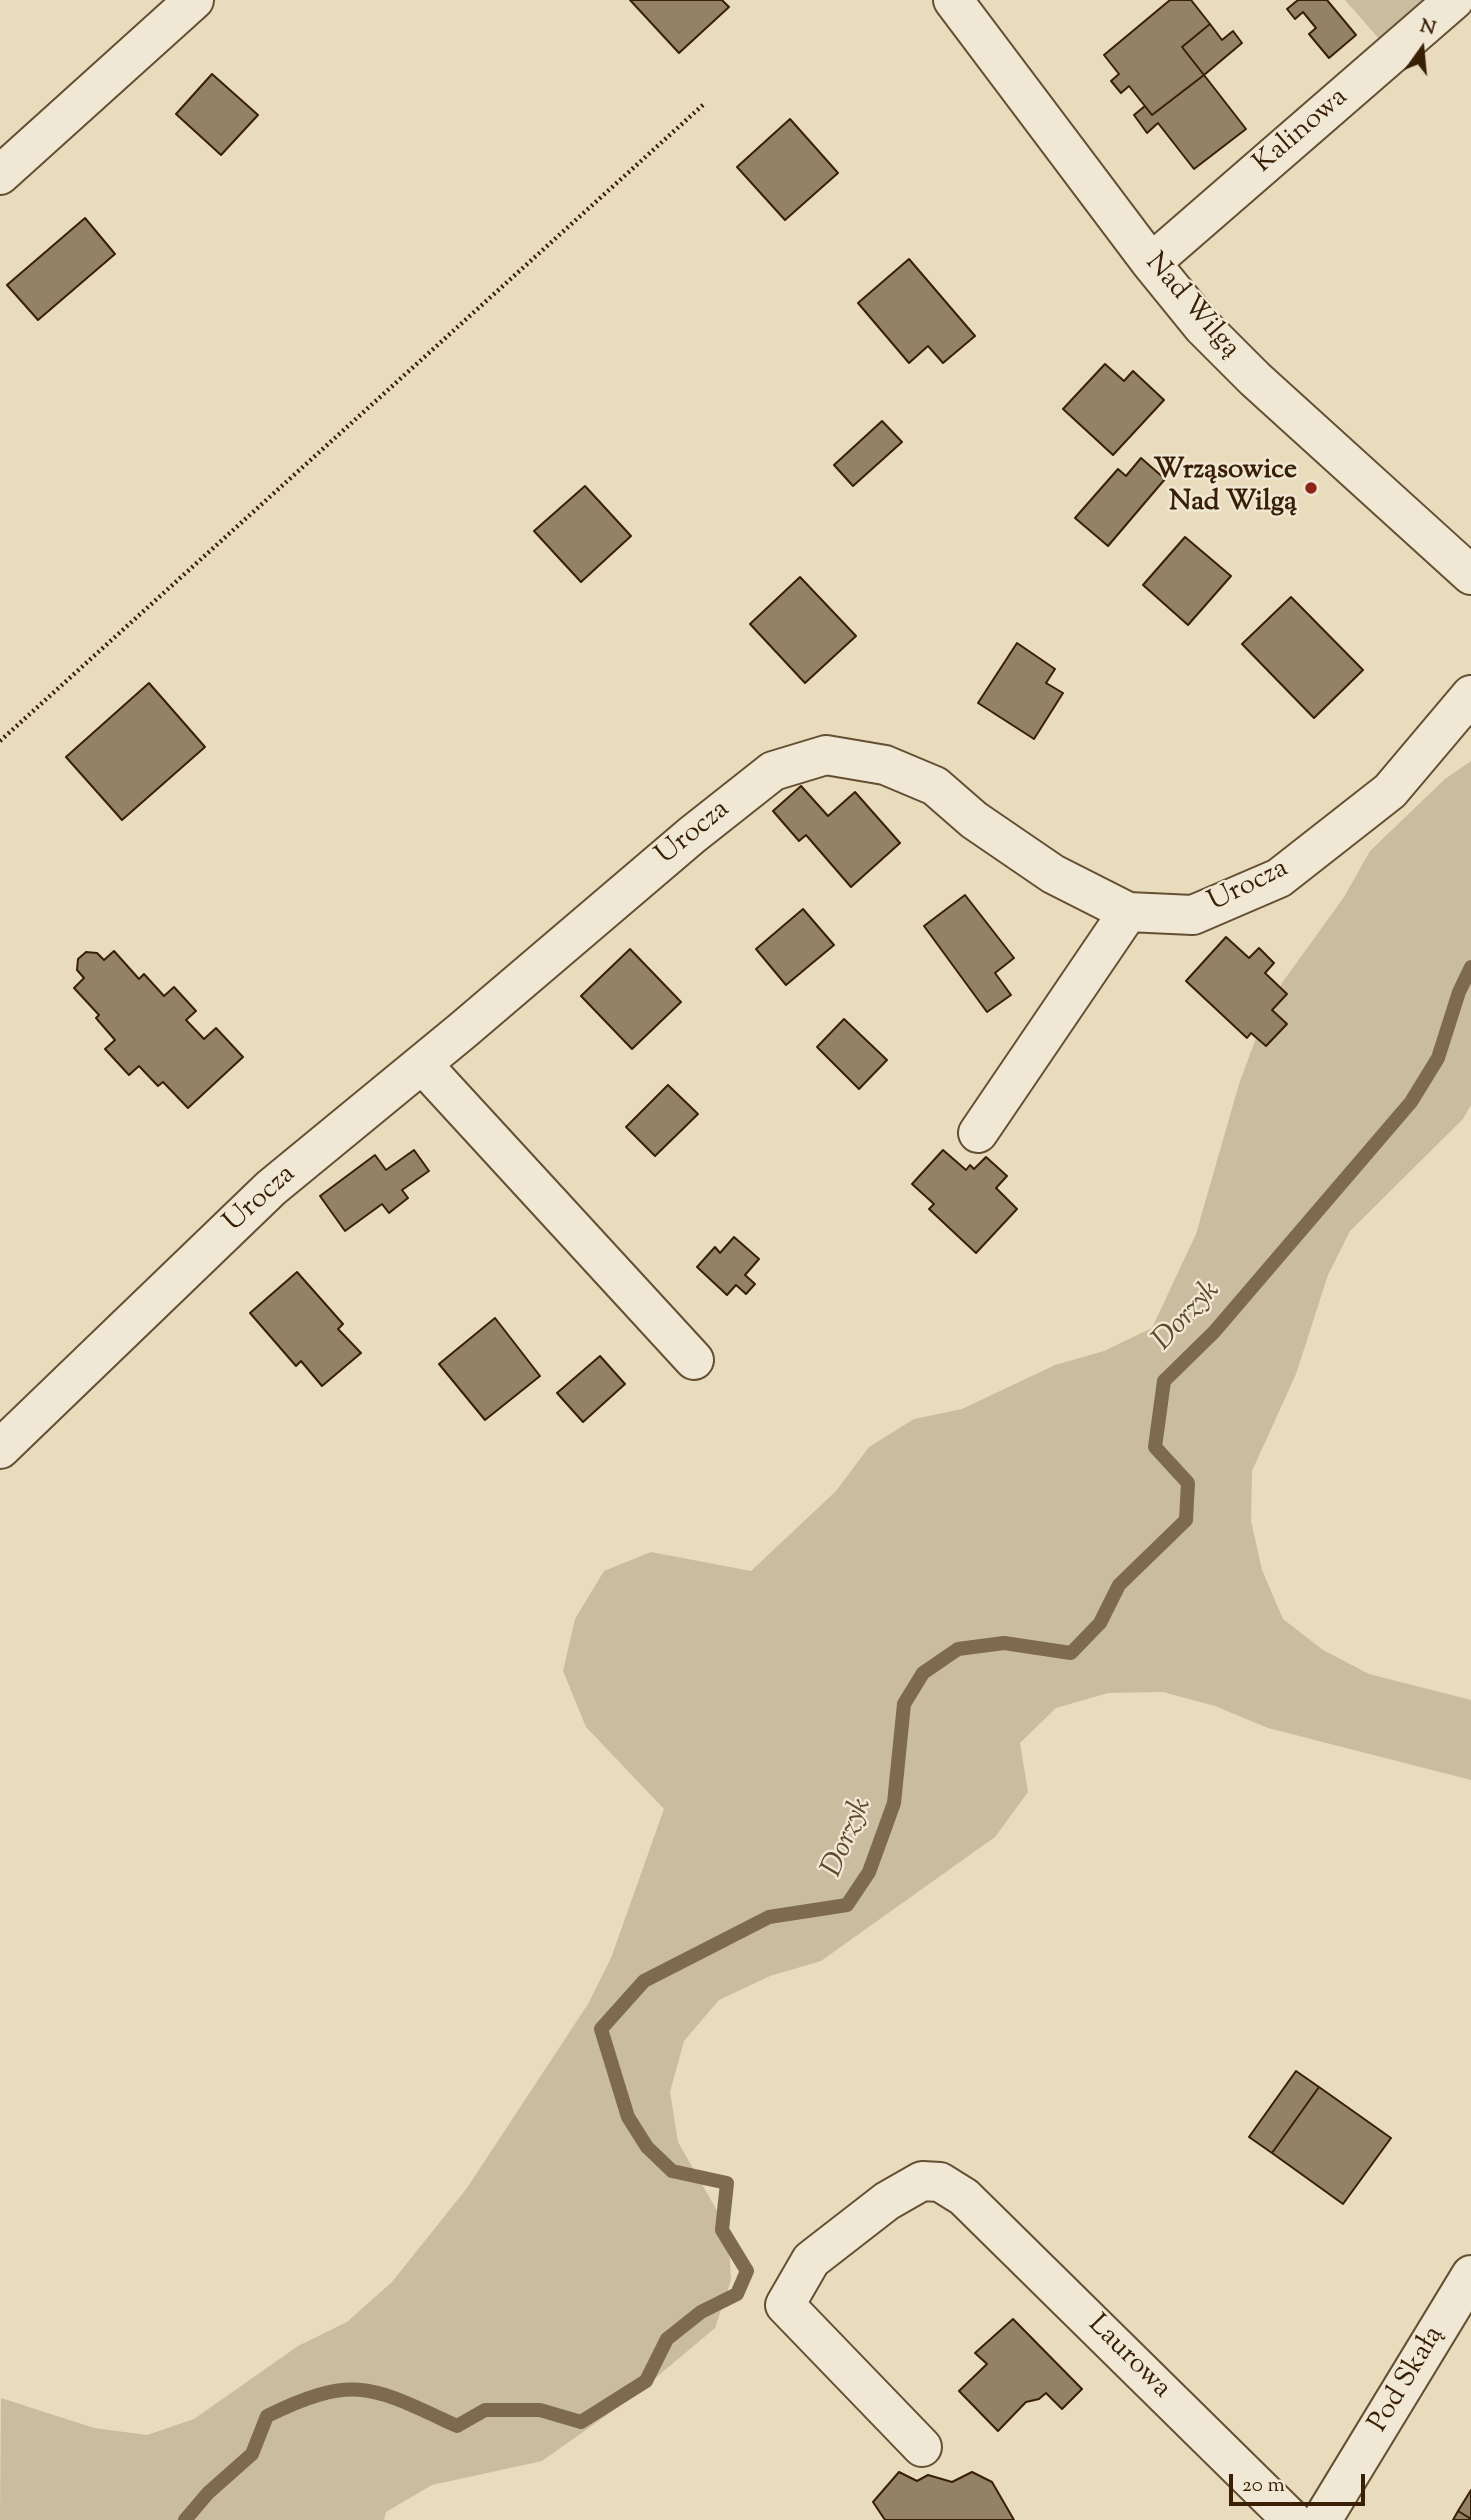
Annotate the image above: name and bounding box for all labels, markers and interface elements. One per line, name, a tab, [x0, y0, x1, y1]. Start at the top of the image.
text: N	[1417, 13, 1438, 43]
north arrow	[1387, 14, 1457, 84]
street label: Kalinowa	[1248, 82, 1356, 182]
street label: Nad Wilgą	[1136, 248, 1246, 366]
place label: Wrząsowice Nad Wilgą	[1154, 455, 1297, 521]
marker: Wrząsowice Nad Wilgą	[1303, 480, 1319, 496]
street label: Urocza	[650, 794, 738, 874]
street label: Urocza	[1204, 853, 1294, 921]
street label: Urocza	[218, 1159, 304, 1241]
water label: Dorzyk	[1147, 1275, 1229, 1359]
water label: Dorzyk	[816, 1793, 882, 1883]
street label: Laurowa	[1079, 2309, 1177, 2407]
street label: Pod Skałą	[1363, 2321, 1453, 2439]
scale bar	[1233, 2460, 1370, 2504]
text: 20 m	[1242, 2471, 1285, 2501]

